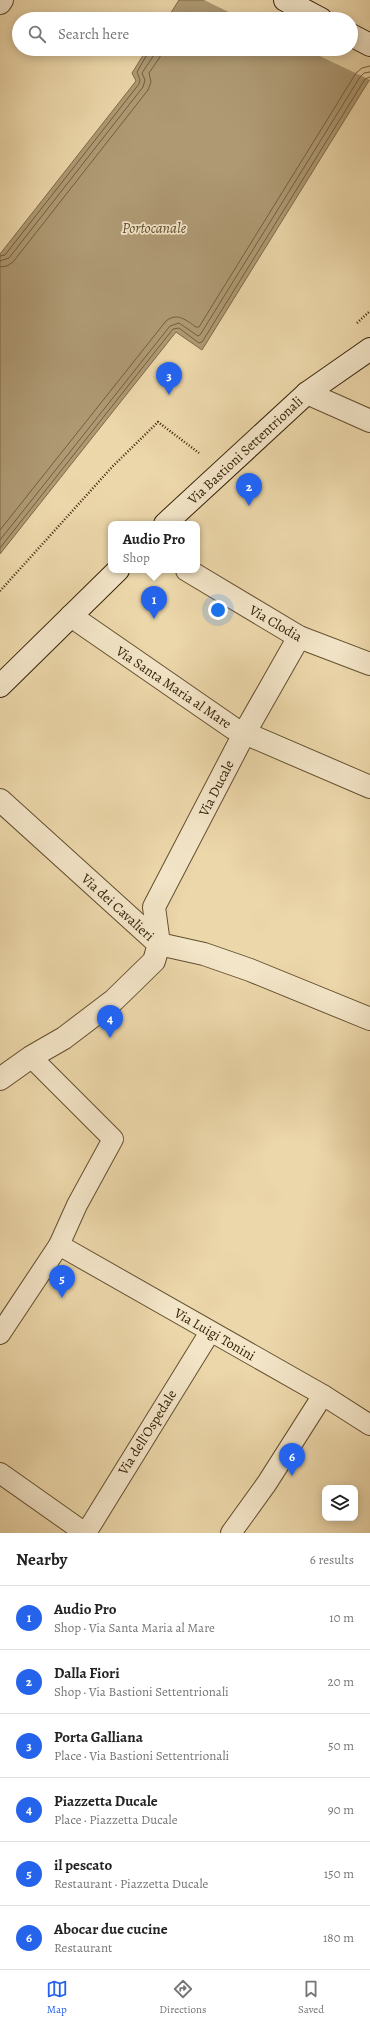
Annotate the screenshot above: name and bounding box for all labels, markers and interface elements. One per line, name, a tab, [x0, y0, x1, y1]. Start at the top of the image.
search box	[12, 12, 358, 56]
icon: search	[26, 23, 48, 45]
text: Search here	[58, 24, 129, 44]
water label: Portocanale	[122, 218, 187, 238]
pin: 3	[156, 362, 182, 395]
street label: Via Bastioni Settentrionali	[183, 392, 307, 509]
pin: 2	[236, 473, 262, 506]
popup	[108, 521, 200, 573]
text: Audio Pro	[123, 529, 185, 549]
text: Shop	[123, 549, 150, 566]
pin: 1	[141, 586, 167, 619]
your location	[208, 600, 228, 620]
street label: Via Clodia	[245, 600, 306, 646]
street label: Via Santa Maria al Mare	[111, 641, 235, 733]
street label: Via Ducale	[194, 757, 239, 820]
street label: Via dei Cavalieri	[76, 869, 158, 945]
pin: 4	[97, 1005, 123, 1038]
pin: 5	[49, 1265, 75, 1298]
street label: Via Luigi Tonini	[170, 1303, 259, 1365]
street label: Via dell'Ospedale	[113, 1386, 181, 1479]
pin: 6	[279, 1443, 305, 1476]
map controls	[322, 1485, 358, 1521]
button: layers	[322, 1485, 358, 1521]
text: Nearby	[16, 1548, 67, 1571]
text: 6 results	[310, 1551, 354, 1568]
text: Audio Pro	[54, 1599, 116, 1619]
text: 1	[27, 1609, 31, 1626]
text: 10 m	[329, 1609, 354, 1626]
text: Shop · Via Santa Maria al Mare	[54, 1619, 215, 1636]
text: Dalla Fiori	[54, 1663, 120, 1683]
text: 2	[26, 1673, 32, 1690]
text: 20 m	[328, 1673, 354, 1690]
text: Shop · Via Bastioni Settentrionali	[54, 1683, 229, 1700]
text: Porta Galliana	[54, 1727, 143, 1747]
text: 3	[26, 1737, 32, 1754]
text: 50 m	[328, 1737, 354, 1754]
text: Place · Via Bastioni Settentrionali	[54, 1747, 229, 1764]
text: Piazzetta Ducale	[54, 1791, 158, 1811]
text: 4	[26, 1801, 32, 1818]
text: 90 m	[328, 1801, 354, 1818]
text: Place · Piazzetta Ducale	[54, 1811, 178, 1828]
text: il pescato	[54, 1855, 112, 1875]
text: 5	[26, 1865, 32, 1882]
text: 150 m	[324, 1865, 354, 1882]
text: Restaurant · Piazzetta Ducale	[54, 1875, 208, 1892]
text: Abocar due cucine	[54, 1919, 168, 1939]
text: 6	[26, 1929, 32, 1946]
text: 180 m	[323, 1929, 354, 1946]
text: Restaurant	[54, 1939, 112, 1956]
tab: Map	[46, 1978, 68, 2017]
tab: Directions	[159, 1978, 207, 2017]
tab: Saved	[298, 1978, 324, 2017]

